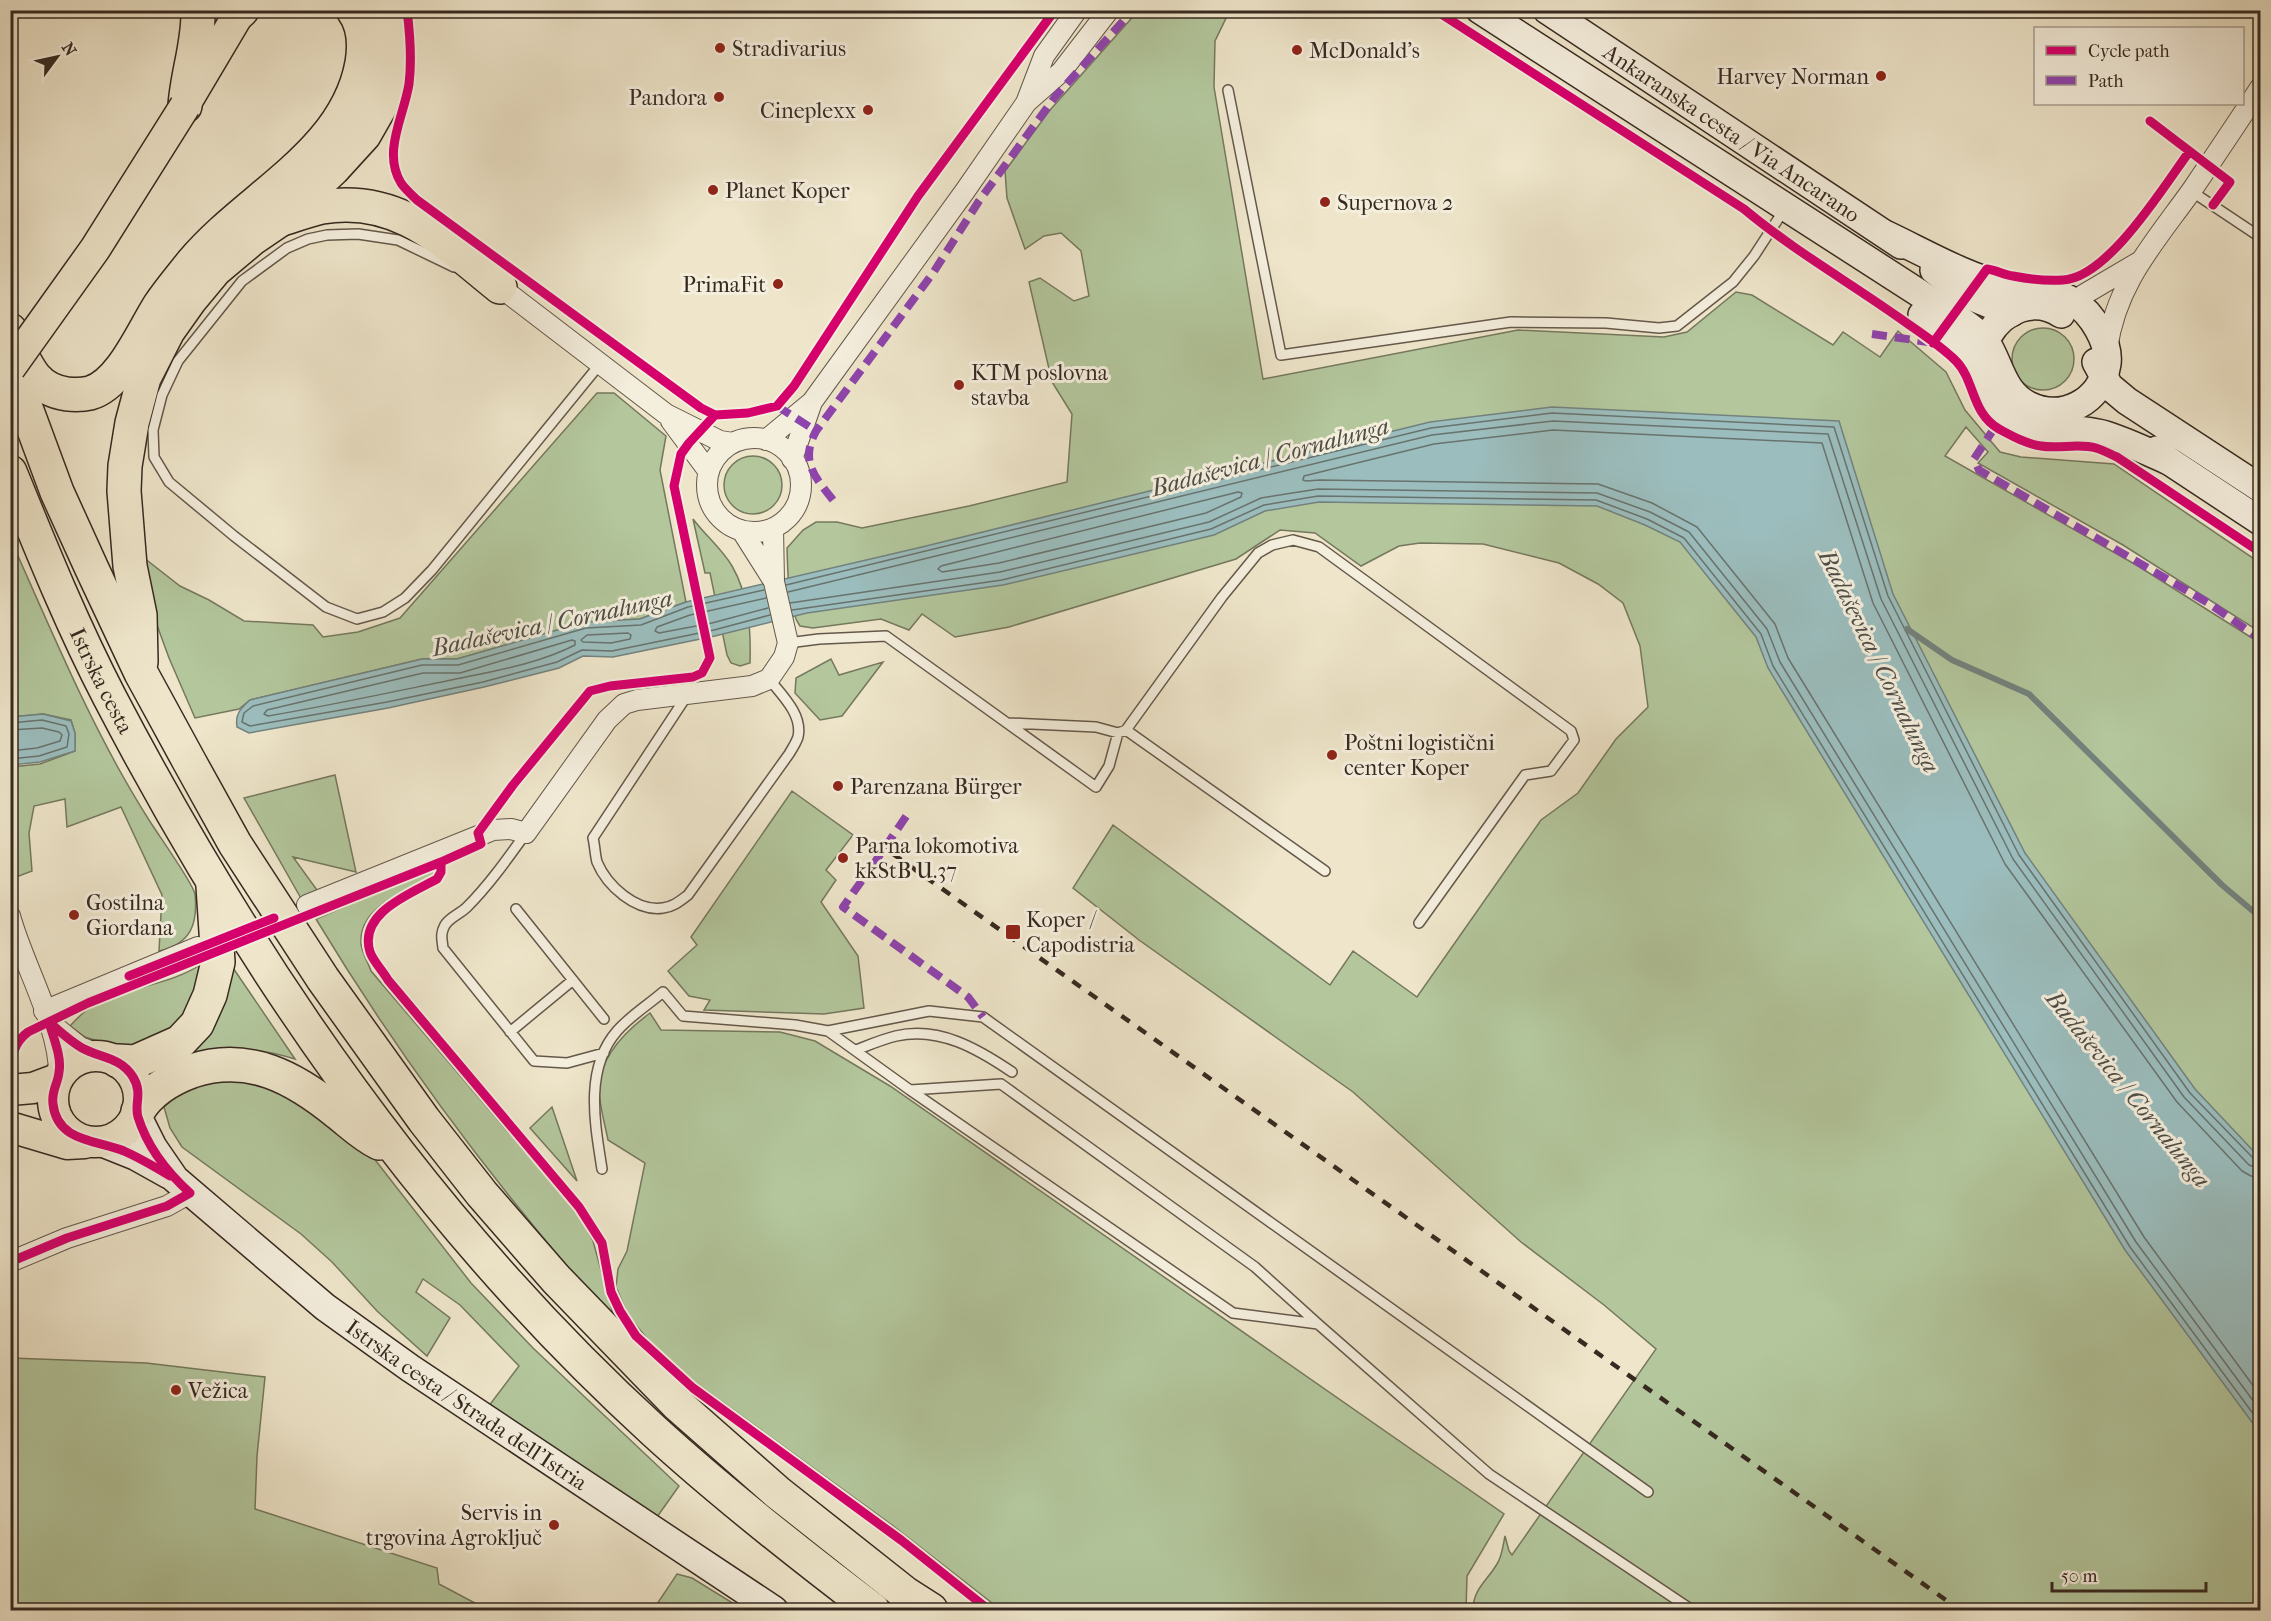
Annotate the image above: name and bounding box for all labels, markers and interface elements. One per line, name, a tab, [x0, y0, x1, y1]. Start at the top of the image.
north arrow	[27, 27, 87, 87]
legend	[2034, 27, 2244, 105]
place label: Stradivarius	[732, 36, 846, 62]
place label: McDonald's	[1309, 38, 1420, 64]
text: N	[58, 39, 81, 60]
street label: Ankaranska cesta / Via Ancarano	[1597, 39, 1865, 228]
marker: Stradivarius	[713, 41, 727, 55]
text: Cycle path	[2088, 41, 2169, 62]
marker: McDonald's	[1290, 43, 1304, 57]
place label: Harvey Norman	[1717, 64, 1869, 90]
marker: Harvey Norman	[1874, 69, 1888, 83]
text: Path	[2088, 71, 2124, 92]
place label: Pandora	[629, 85, 708, 111]
marker: Pandora	[712, 90, 726, 104]
place label: Cineplexx	[760, 98, 857, 124]
marker: Cineplexx	[861, 103, 875, 117]
place label: Planet Koper	[725, 178, 850, 204]
marker: Planet Koper	[706, 183, 720, 197]
place label: Supernova 2	[1337, 190, 1453, 216]
marker: Supernova 2	[1318, 195, 1332, 209]
place label: PrimaFit	[682, 272, 766, 298]
marker: PrimaFit	[771, 277, 785, 291]
place label: KTM poslovna stavba	[971, 360, 1109, 411]
marker: KTM poslovna stavba	[952, 378, 966, 392]
water label: Badaševica / Cornalunga	[1146, 412, 1392, 503]
water label: Badaševica / Cornalunga	[1812, 543, 1945, 777]
water label: Badaševica / Cornalunga	[427, 584, 675, 663]
street label: Istrska cesta	[64, 624, 139, 739]
place label: Poštni logistični center Koper	[1344, 730, 1495, 781]
marker: Poštni logistični center Koper	[1325, 748, 1339, 762]
place label: Parenzana Bürger	[850, 774, 1022, 800]
marker: Parenzana Bürger	[831, 779, 845, 793]
place label: Parna lokomotiva kkStB U.37	[855, 833, 1019, 884]
marker: Parna lokomotiva kkStB U.37	[836, 851, 850, 865]
place label: Gostilna Giordana	[86, 890, 174, 941]
place label: Koper / Capodistria	[1026, 907, 1135, 958]
marker: Gostilna Giordana	[67, 908, 81, 922]
marker: Koper / Capodistria	[1004, 923, 1022, 941]
water label: Badaševica / Cornalunga	[2039, 983, 2216, 1193]
street label: Istrska cesta / Strada dell'Istria	[341, 1314, 593, 1497]
place label: Vežica	[187, 1378, 249, 1404]
marker: Vežica	[169, 1383, 183, 1397]
place label: Servis in trgovina Agroključ	[366, 1500, 542, 1551]
marker: Servis in trgovina Agroključ	[547, 1518, 561, 1532]
scale bar	[2052, 1555, 2206, 1593]
text: 50 m	[2061, 1566, 2098, 1587]

